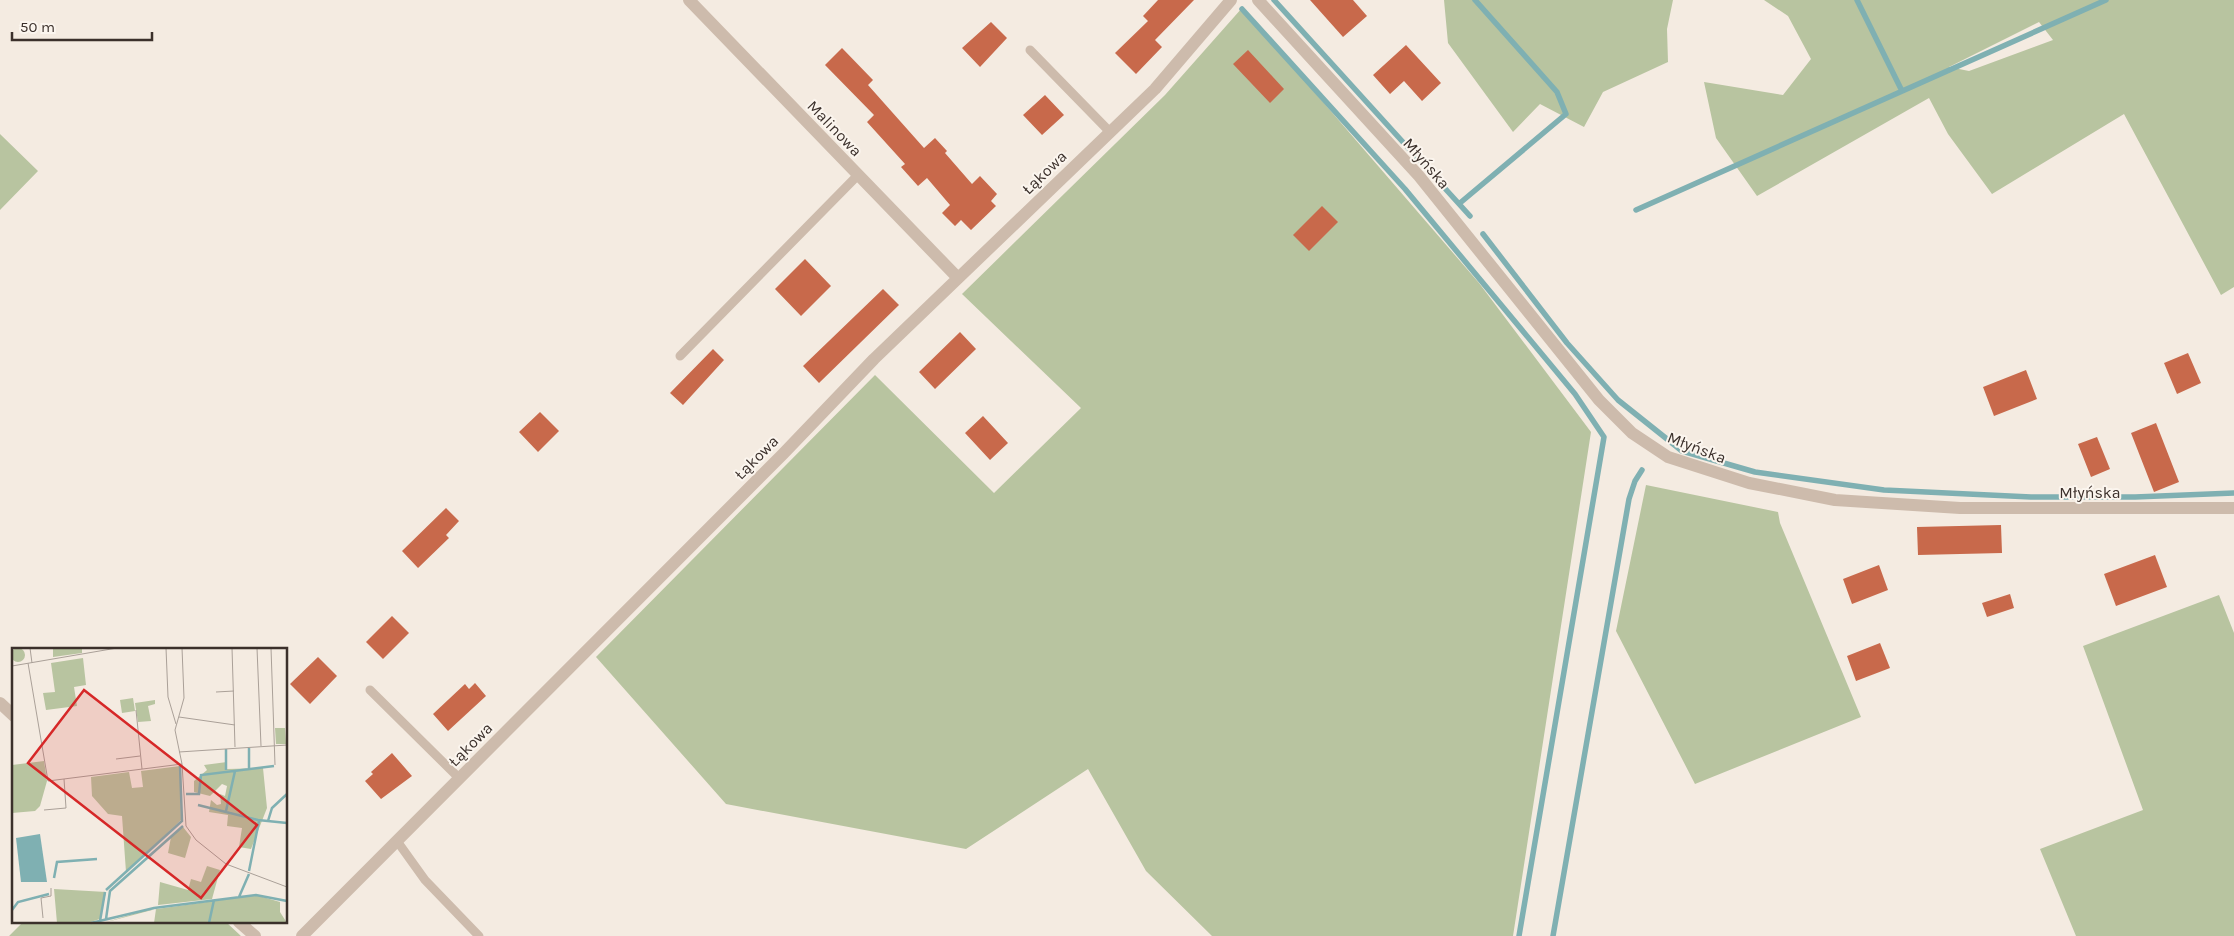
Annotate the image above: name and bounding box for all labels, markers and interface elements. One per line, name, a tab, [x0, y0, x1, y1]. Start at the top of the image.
scale bar	[12, 10, 152, 42]
text: 50 m	[20, 18, 55, 36]
street label: Malinowa	[803, 96, 866, 160]
street label: Młyńska	[1399, 134, 1454, 193]
street label: Łąkowa	[1018, 147, 1071, 198]
street label: Młyńska	[1665, 428, 1729, 467]
street label: Łąkowa	[730, 431, 782, 483]
street label: Młyńska	[2059, 483, 2121, 502]
inset map	[12, 648, 288, 924]
street label: Łąkowa	[444, 718, 496, 770]

